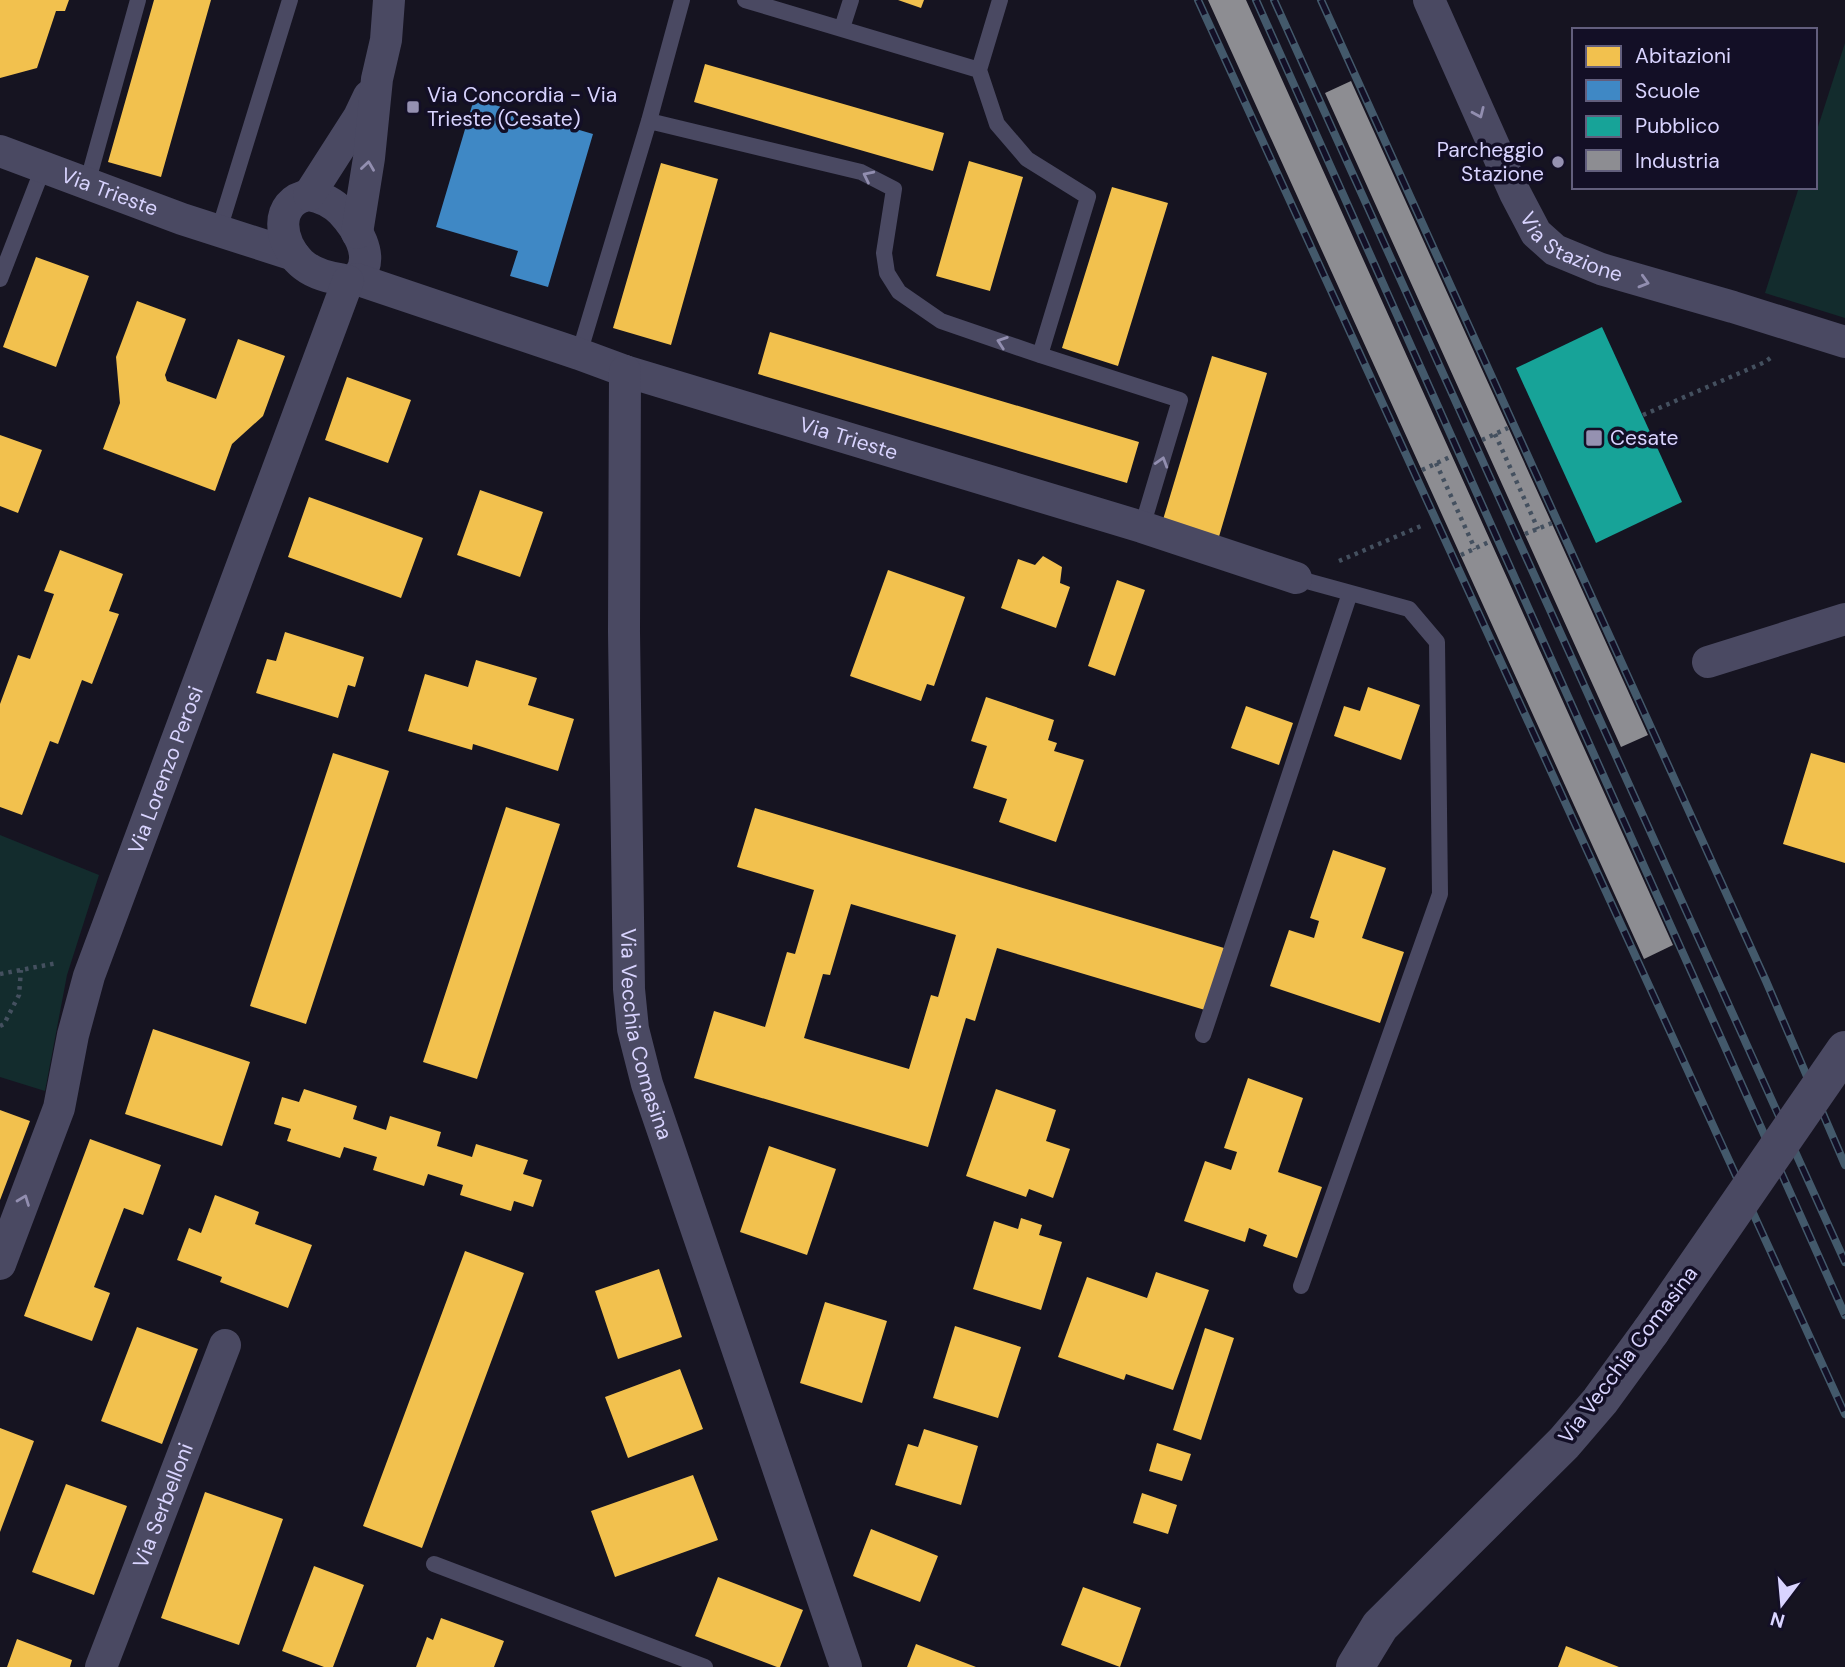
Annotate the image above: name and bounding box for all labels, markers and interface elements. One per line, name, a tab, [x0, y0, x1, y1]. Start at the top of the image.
legend	[1572, 28, 1817, 189]
text: Abitazioni	[1635, 42, 1731, 70]
text: Scuole	[1635, 77, 1700, 105]
place label: Via Concordia - Via Trieste (Cesate)	[427, 81, 617, 133]
marker: Via Concordia - Via Trieste (Cesate)	[405, 99, 421, 115]
one-way arrow	[1471, 106, 1485, 118]
text: Pubblico	[1635, 112, 1720, 140]
place label: Parcheggio Stazione	[1437, 136, 1544, 188]
text: Industria	[1635, 147, 1720, 175]
marker: Parcheggio Stazione	[1550, 154, 1566, 170]
one-way arrow	[360, 160, 375, 171]
street label: Via Trieste	[57, 161, 162, 223]
one-way arrow	[863, 170, 875, 184]
street label: Via Stazione	[1513, 207, 1626, 289]
one-way arrow	[1637, 273, 1649, 288]
one-way arrow	[997, 336, 1009, 350]
street label: Via Trieste	[796, 410, 901, 467]
place label: Cesate	[1610, 424, 1679, 452]
marker: Cesate	[1584, 428, 1604, 448]
one-way arrow	[1153, 456, 1168, 468]
street label: Via Lorenzo Perosi	[122, 682, 210, 858]
street label: Via Vecchia Comasina	[614, 928, 679, 1143]
one-way arrow	[16, 1195, 30, 1207]
street label: Via Vecchia Comasina	[1552, 1260, 1704, 1450]
street label: Via Serbelloni	[126, 1439, 200, 1572]
north arrow	[1747, 1569, 1817, 1639]
text: N	[1767, 1606, 1788, 1634]

